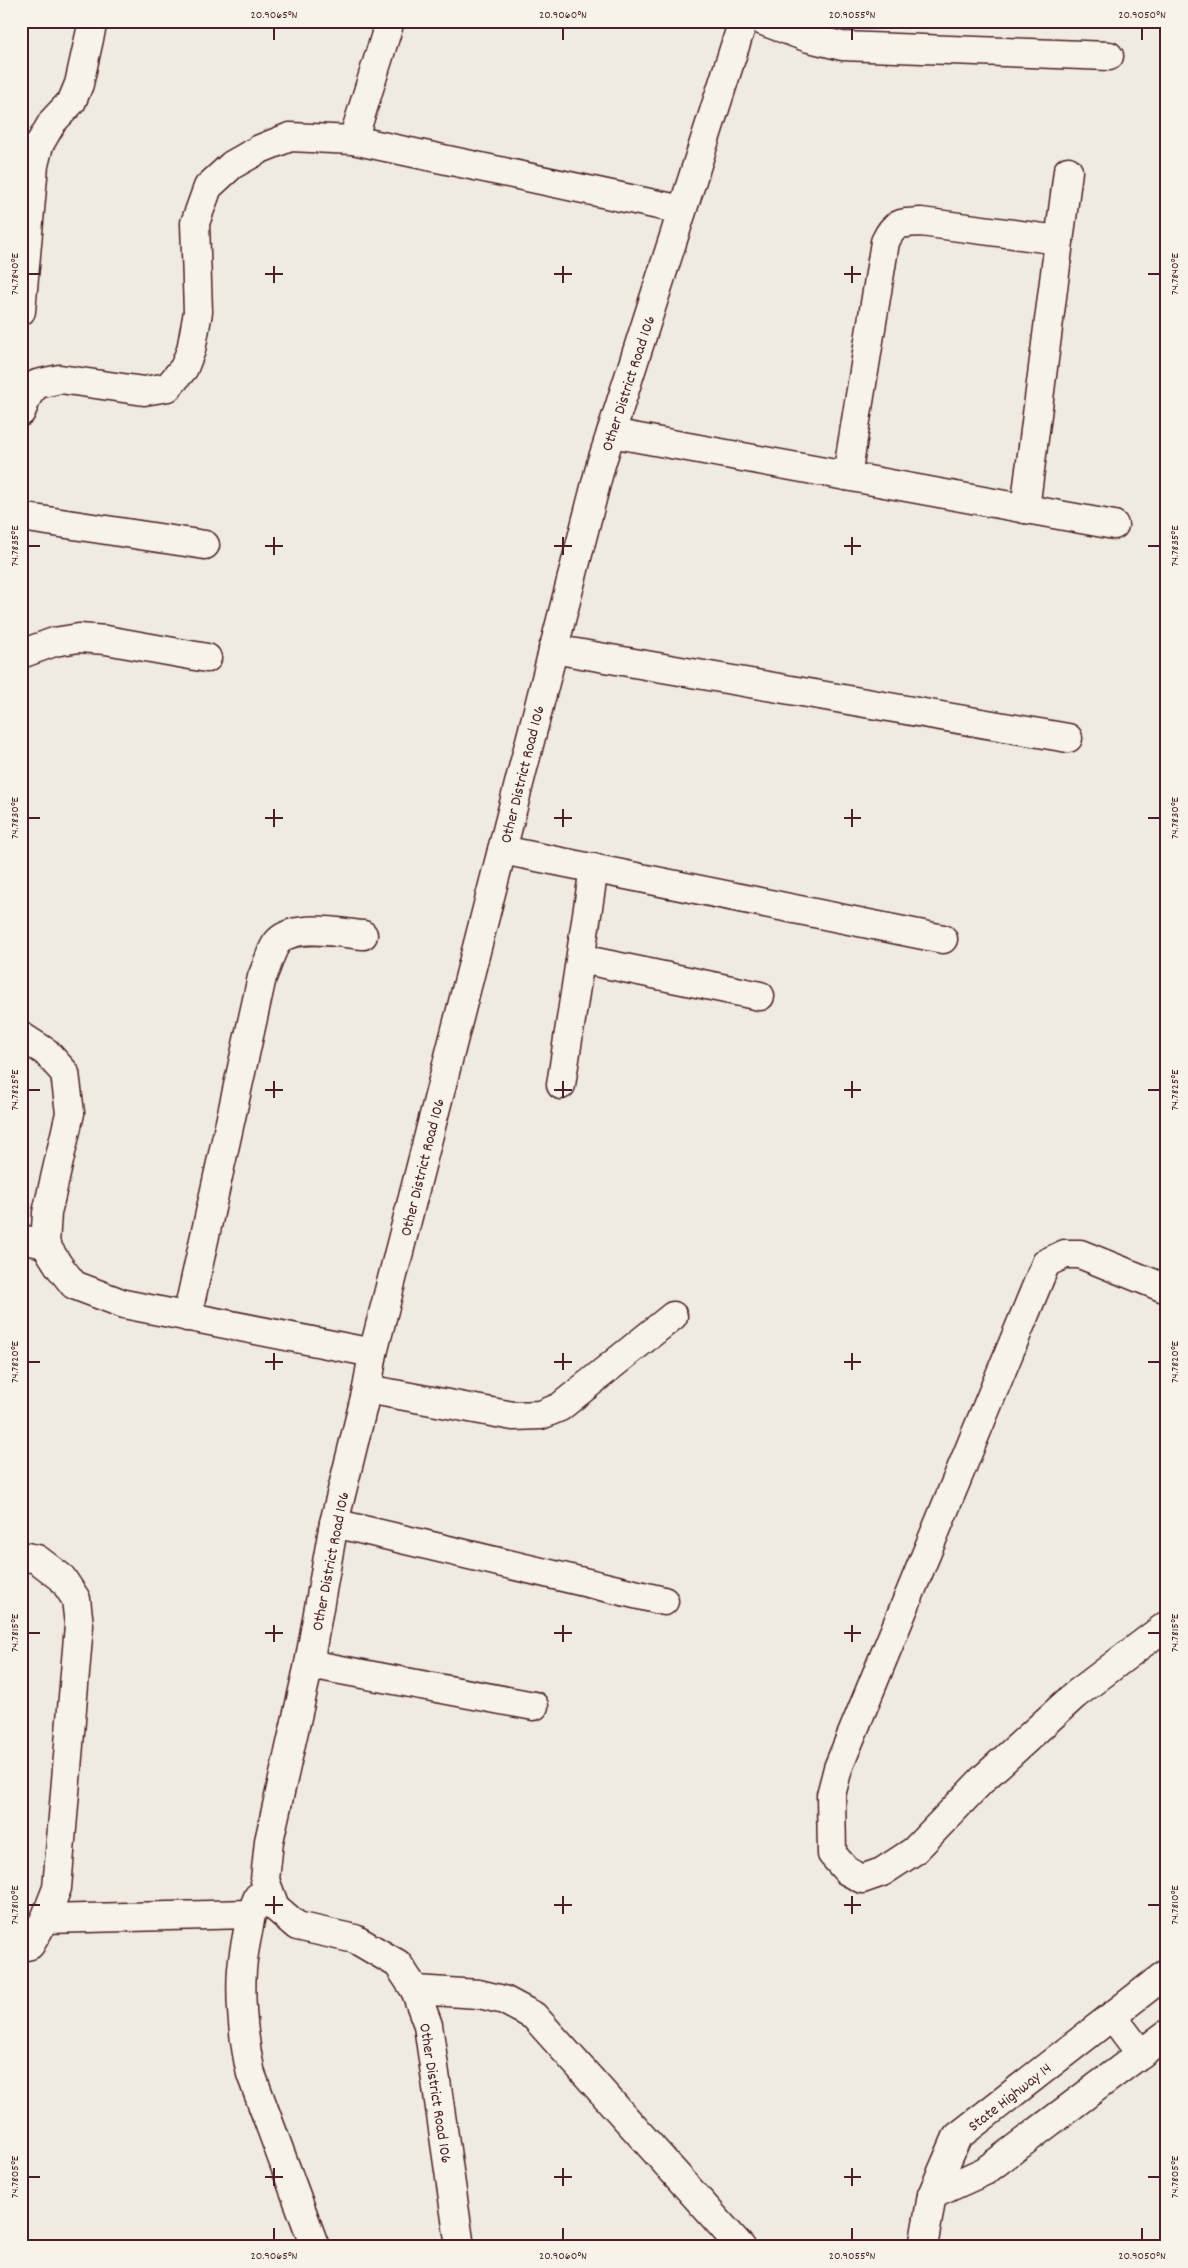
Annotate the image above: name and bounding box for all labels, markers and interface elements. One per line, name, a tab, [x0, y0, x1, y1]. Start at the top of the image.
text: 20.9065°N	[250, 7, 298, 24]
text: 20.9060°N	[539, 7, 587, 24]
text: 20.9055°N	[829, 7, 875, 24]
text: 20.9050°N	[1118, 7, 1166, 24]
text: 74.7840°E	[7, 253, 24, 295]
text: 74.7840°E	[1167, 253, 1184, 295]
street label: Other District Road 106	[597, 313, 662, 455]
text: 74.7835°E	[7, 525, 24, 567]
text: 74.7835°E	[1167, 525, 1184, 567]
street label: Other District Road 106	[495, 703, 552, 846]
text: 74.7830°E	[7, 796, 24, 839]
text: 74.7830°E	[1167, 796, 1184, 839]
text: 74.7825°E	[7, 1069, 24, 1111]
text: 74.7825°E	[1167, 1069, 1184, 1111]
street label: Other District Road 106	[395, 1096, 452, 1239]
text: 74.7820°E	[7, 1340, 24, 1383]
text: 74.7820°E	[1167, 1340, 1184, 1383]
street label: Other District Road 106	[307, 1490, 356, 1633]
text: 74.7815°E	[7, 1613, 24, 1652]
text: 74.7815°E	[1167, 1613, 1184, 1652]
text: 74.7810°E	[7, 1885, 24, 1925]
text: 74.7810°E	[1167, 1885, 1184, 1925]
street label: Other District Road 106	[412, 2022, 457, 2165]
street label: State Highway 14	[964, 2058, 1057, 2138]
text: 74.7805°E	[7, 2155, 24, 2198]
text: 74.7805°E	[1167, 2155, 1184, 2198]
text: 20.9065°N	[250, 2248, 298, 2265]
text: 20.9060°N	[539, 2248, 587, 2265]
text: 20.9055°N	[829, 2248, 875, 2265]
text: 20.9050°N	[1118, 2248, 1166, 2265]

